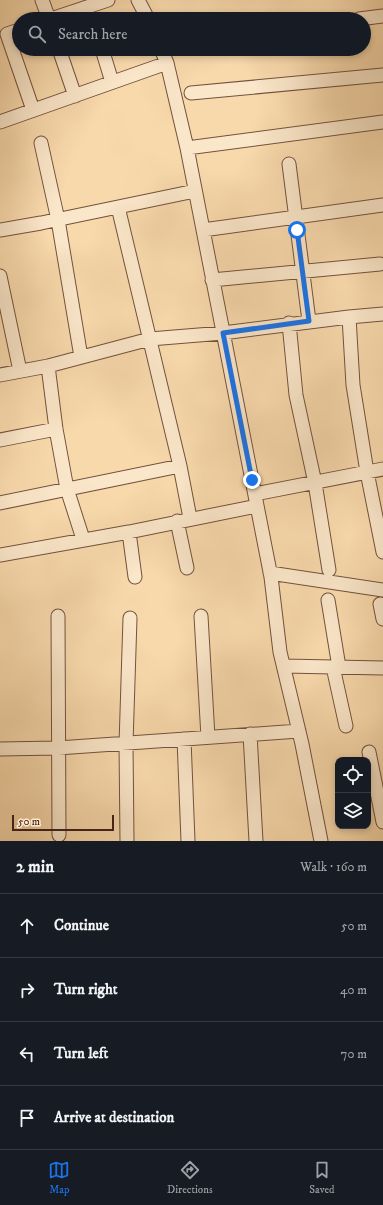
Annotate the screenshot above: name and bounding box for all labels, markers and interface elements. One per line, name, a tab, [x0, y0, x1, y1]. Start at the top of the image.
search box	[12, 12, 371, 56]
icon: search	[26, 23, 48, 45]
text: Search here	[58, 25, 127, 44]
route start	[288, 221, 306, 239]
route end	[243, 471, 261, 489]
map controls	[335, 757, 371, 829]
button: locate	[335, 757, 371, 793]
button: layers	[335, 793, 371, 829]
scale bar	[12, 813, 114, 832]
text: 50 m	[18, 815, 40, 829]
text: 2 min	[16, 856, 54, 878]
text: Walk · 160 m	[300, 859, 367, 875]
icon: ahead	[16, 915, 38, 937]
text: Continue	[54, 916, 109, 935]
text: 50 m	[341, 918, 367, 934]
icon: right	[16, 979, 38, 1001]
text: Turn right	[54, 980, 117, 999]
text: 40 m	[340, 982, 367, 998]
icon: left	[16, 1043, 38, 1065]
text: Turn left	[54, 1044, 108, 1063]
text: 70 m	[341, 1046, 367, 1062]
icon: arrive	[16, 1107, 38, 1129]
text: Arrive at destination	[54, 1108, 174, 1127]
tab: Map	[48, 1159, 70, 1197]
tab: Directions	[167, 1159, 213, 1197]
tab: Saved	[309, 1159, 335, 1197]

